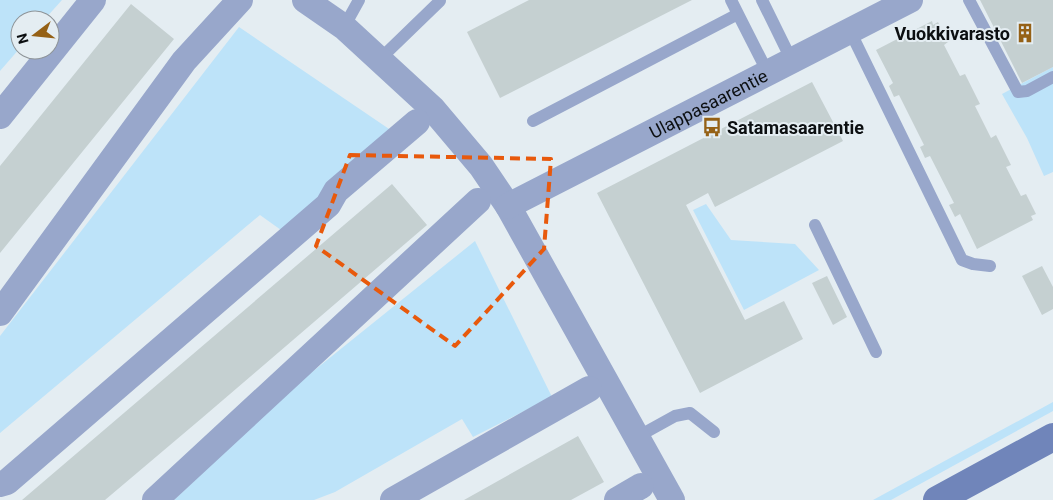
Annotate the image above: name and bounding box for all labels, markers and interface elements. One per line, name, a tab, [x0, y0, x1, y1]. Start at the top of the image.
north arrow	[10, 10, 60, 60]
building icon: Vuokkivarasto	[1014, 22, 1036, 44]
place label: Vuokkivarasto	[894, 23, 1010, 44]
text: N	[13, 32, 32, 46]
street label: Ulappasaarentie	[646, 64, 771, 142]
bus stop icon: Satamasaarentie	[701, 116, 723, 138]
place label: Satamasaarentie	[727, 117, 864, 138]

